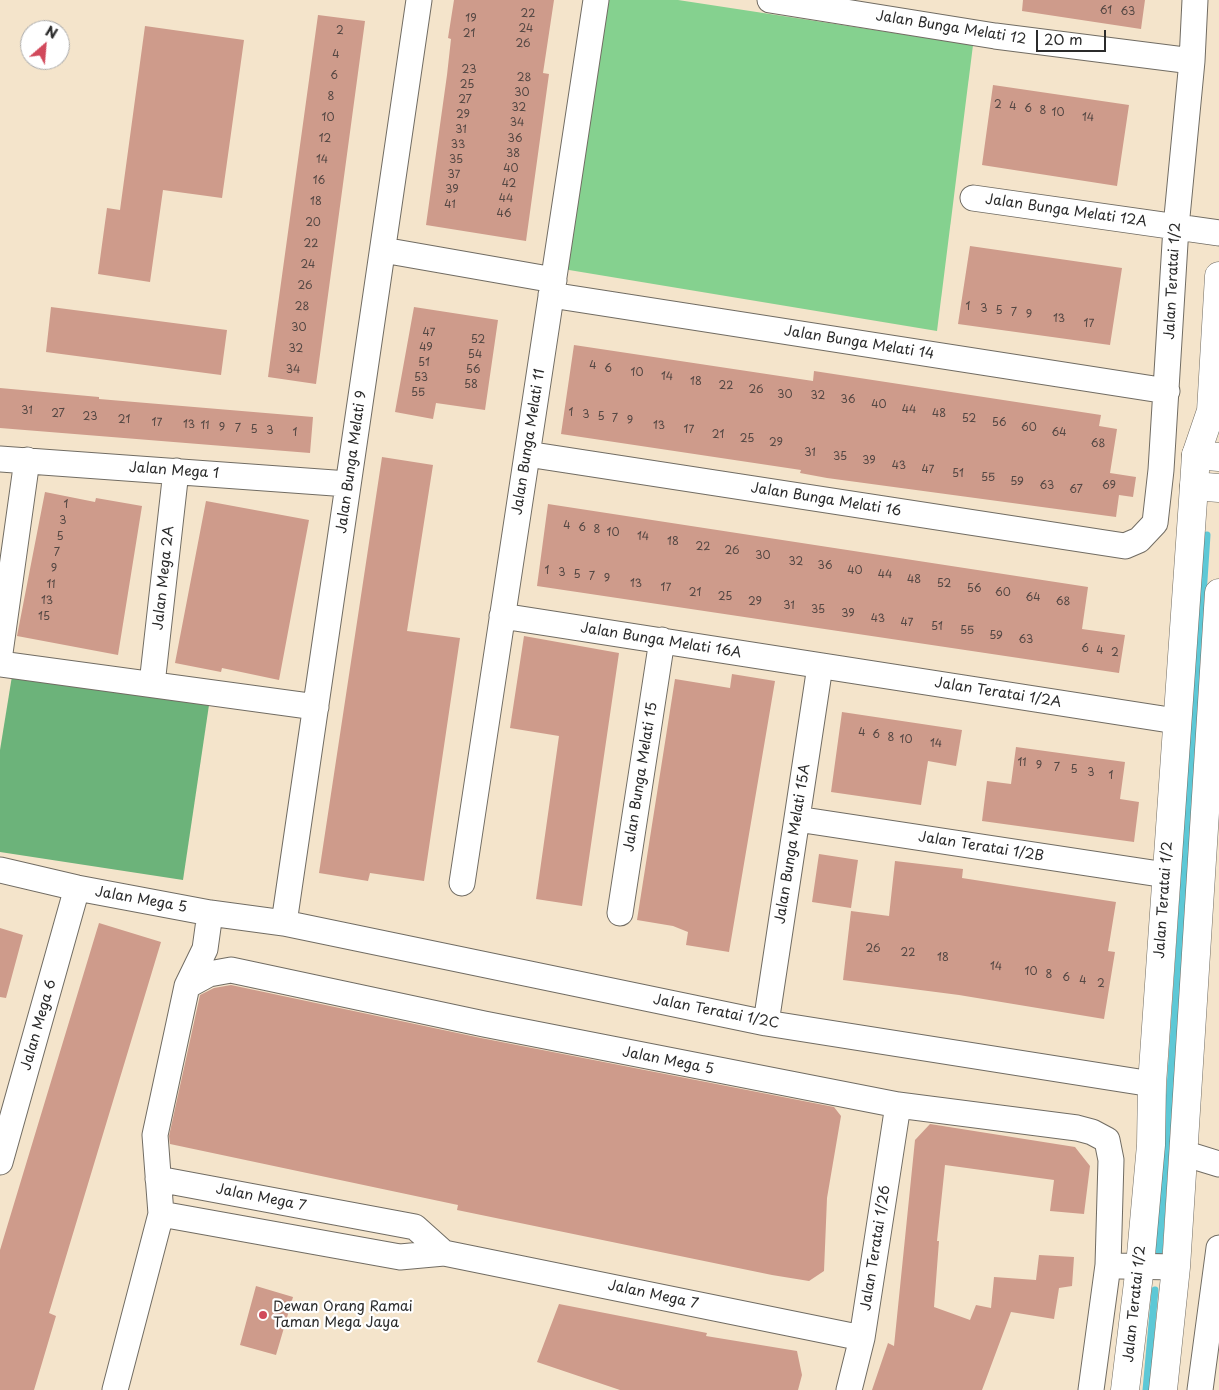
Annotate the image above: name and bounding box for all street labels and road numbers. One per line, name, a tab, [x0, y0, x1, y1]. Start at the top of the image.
street label: Jalan Bunga Melati 12	[874, 8, 1028, 48]
street label: Jalan Bunga Melati 12A	[984, 191, 1148, 231]
street label: Jalan Teratai 1/2	[1162, 222, 1184, 340]
street label: Jalan Bunga Melati 14	[783, 323, 935, 363]
street label: Jalan Bunga Melati 11	[509, 368, 549, 516]
street label: Jalan Bunga Melati 9	[334, 389, 370, 535]
street label: Jalan Mega 1	[128, 459, 220, 483]
street label: Jalan Bunga Melati 16	[750, 480, 902, 520]
street label: Jalan Mega 2A	[150, 525, 178, 631]
street label: Jalan Bunga Melati 16A	[579, 620, 743, 662]
street label: Jalan Teratai 1/2A	[933, 675, 1063, 711]
street label: Jalan Bunga Melati 15	[621, 701, 661, 853]
street label: Jalan Bunga Melati 15A	[772, 763, 814, 925]
street label: Jalan Teratai 1/2B	[917, 829, 1045, 865]
street label: Jalan Teratai 1/2	[1152, 841, 1176, 959]
street label: Jalan Mega 5	[94, 884, 188, 916]
street label: Jalan Mega 6	[18, 978, 60, 1072]
street label: Jalan Teratai 1/2C	[652, 992, 780, 1032]
street label: Jalan Mega 5	[621, 1044, 715, 1078]
street label: Jalan Mega 7	[214, 1181, 308, 1215]
street label: Jalan Teratai 1/26	[858, 1184, 894, 1312]
street label: Jalan Teratai 1/2	[1121, 1245, 1149, 1363]
street label: Jalan Mega 7	[606, 1277, 700, 1313]

